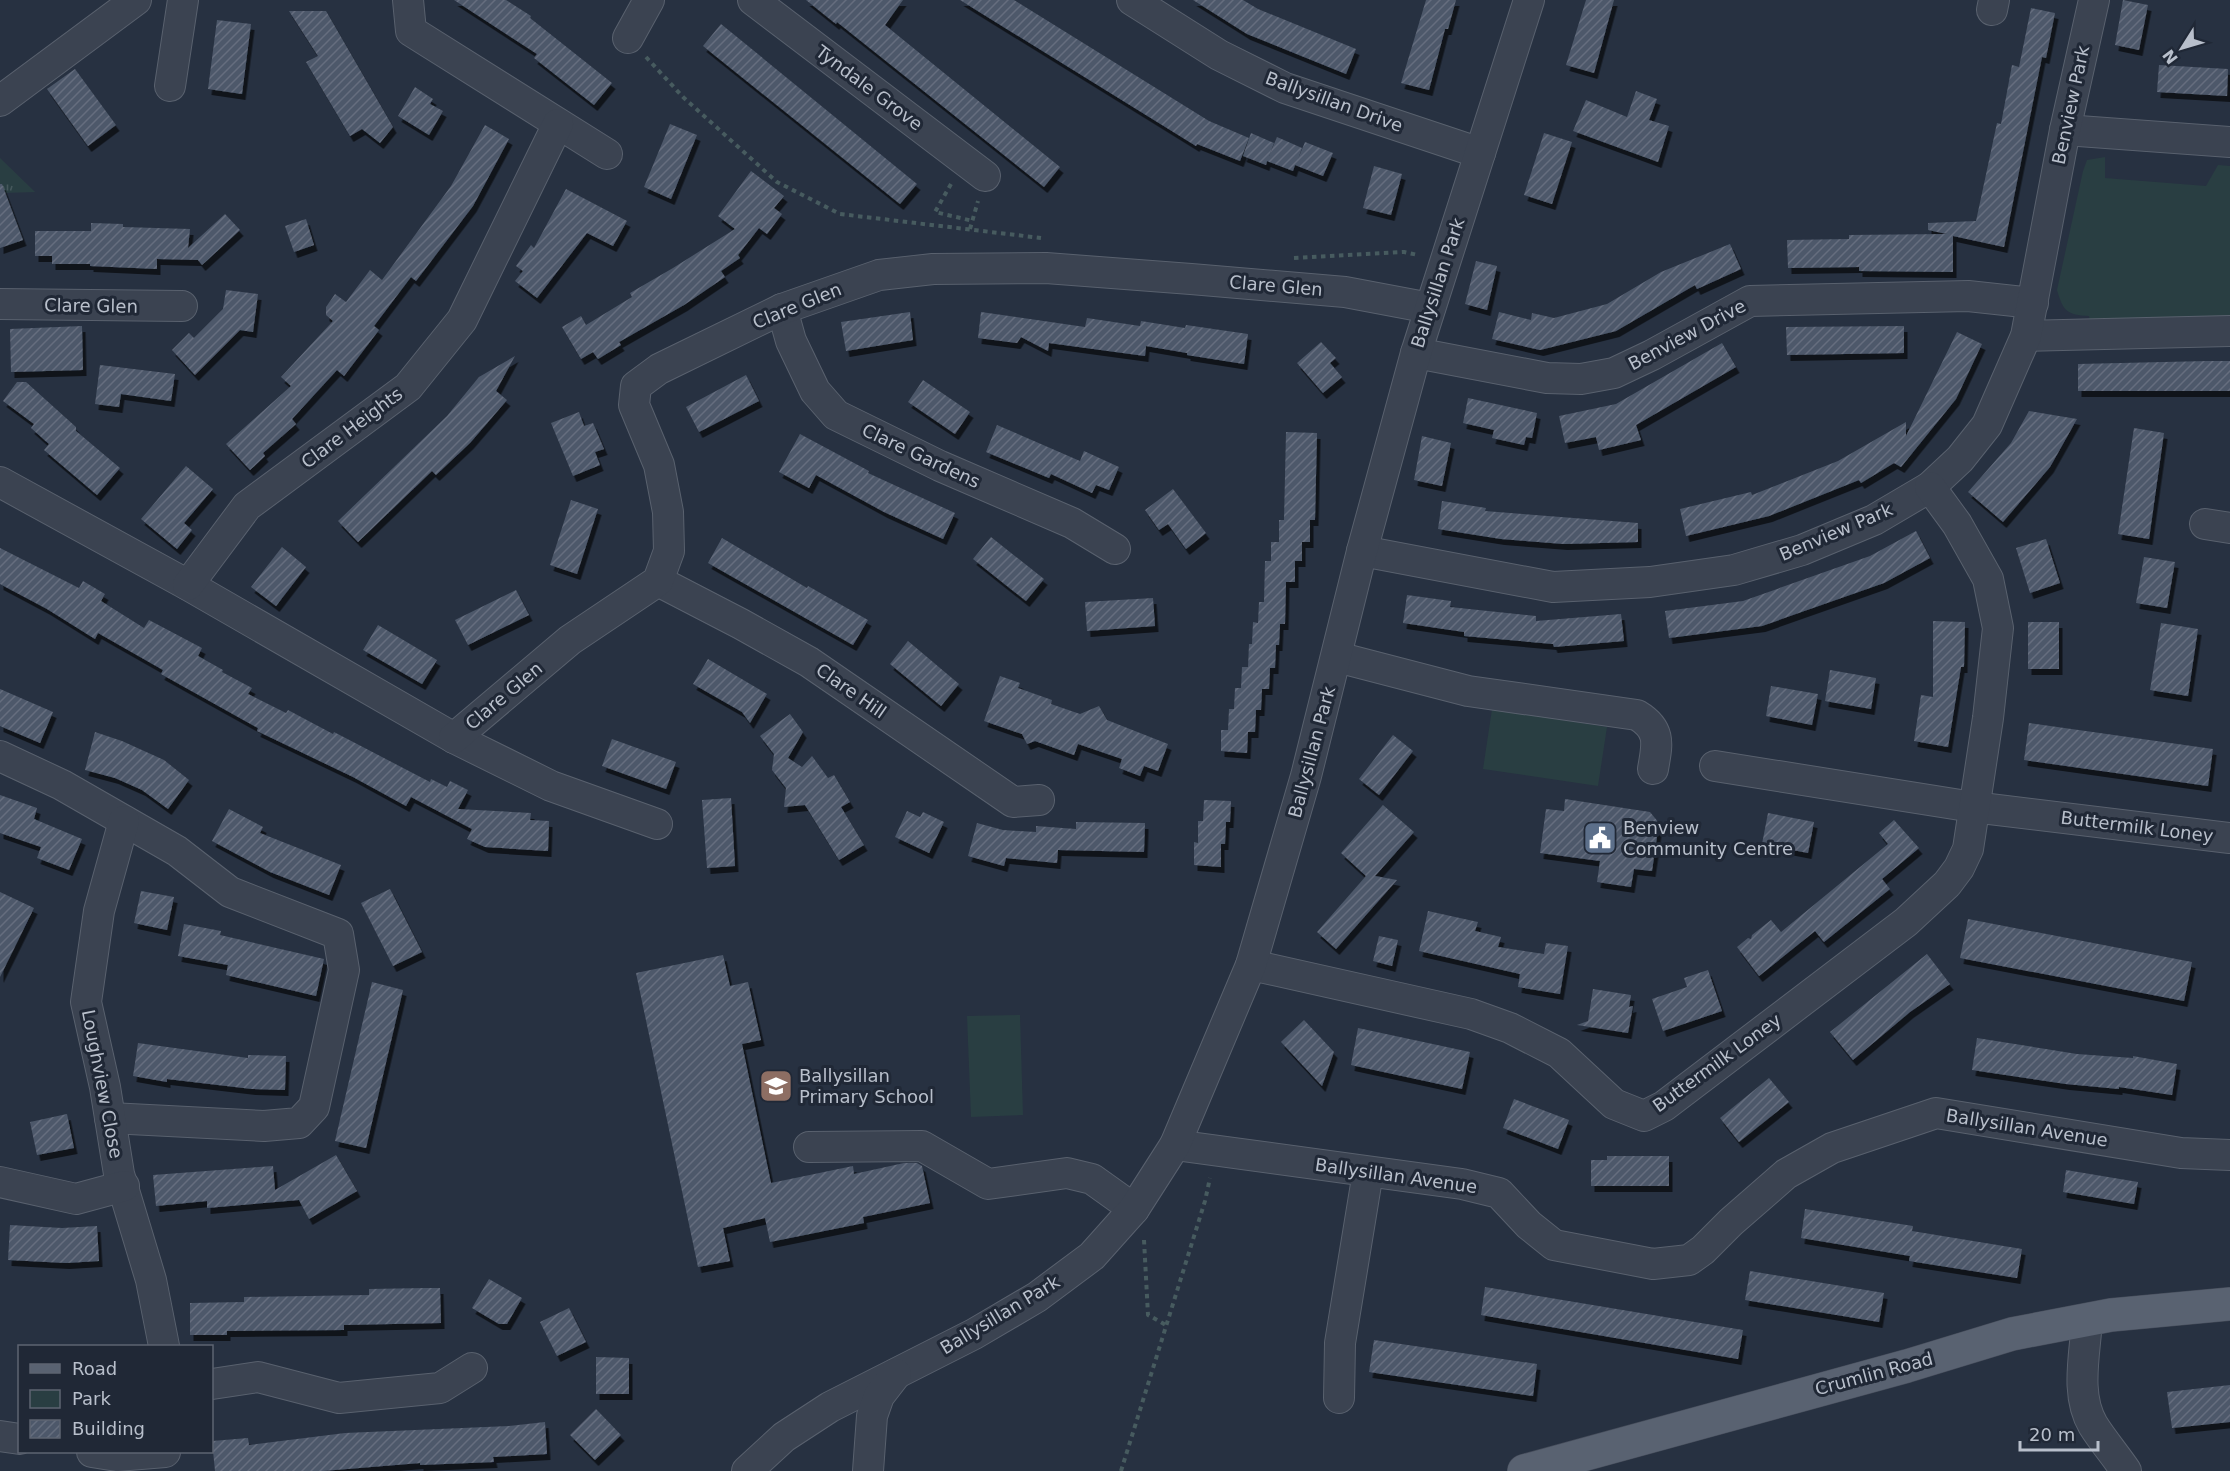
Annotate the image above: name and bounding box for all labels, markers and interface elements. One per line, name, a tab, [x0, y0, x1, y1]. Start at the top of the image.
north arrow	[2152, 18, 2212, 78]
street label: Tyndale Grove	[811, 40, 927, 135]
street label: Benview Park	[2048, 43, 2093, 166]
text: N	[2159, 46, 2182, 68]
street label: Ballysillan Drive	[1263, 67, 1406, 136]
street label: Ballysillan Park	[1407, 215, 1469, 351]
street label: Clare Glen	[1228, 271, 1324, 300]
street label: Clare Glen	[749, 278, 844, 333]
street label: Clare Glen	[44, 294, 138, 317]
street label: Benview Drive	[1624, 295, 1749, 374]
street label: Clare Heights	[297, 383, 406, 472]
street label: Clare Gardens	[859, 419, 984, 492]
street label: Benview Park	[1776, 498, 1896, 565]
street label: Clare Glen	[461, 657, 546, 734]
street label: Clare Hill	[812, 659, 890, 722]
street label: Ballysillan Park	[1284, 683, 1339, 820]
street label: Buttermilk Loney	[2060, 807, 2215, 846]
place label: Benview Community Centre	[1623, 817, 1793, 859]
public building icon: Benview Community Centre	[1582, 820, 1618, 856]
street label: Loughview Close	[78, 1008, 127, 1160]
street label: Buttermilk Loney	[1648, 1009, 1785, 1116]
place label: Ballysillan Primary School	[799, 1065, 934, 1107]
school or university icon: Ballysillan Primary School	[758, 1068, 794, 1104]
street label: Ballysillan Avenue	[1945, 1104, 2109, 1151]
street label: Ballysillan Avenue	[1314, 1154, 1478, 1197]
street label: Ballysillan Park	[936, 1270, 1064, 1358]
legend	[18, 1345, 213, 1453]
street label: Crumlin Road	[1813, 1348, 1935, 1399]
text: Road	[72, 1358, 117, 1379]
text: Park	[72, 1388, 111, 1409]
scale bar	[2020, 1414, 2098, 1452]
text: Building	[72, 1418, 145, 1439]
text: 20 m	[2029, 1424, 2075, 1445]

